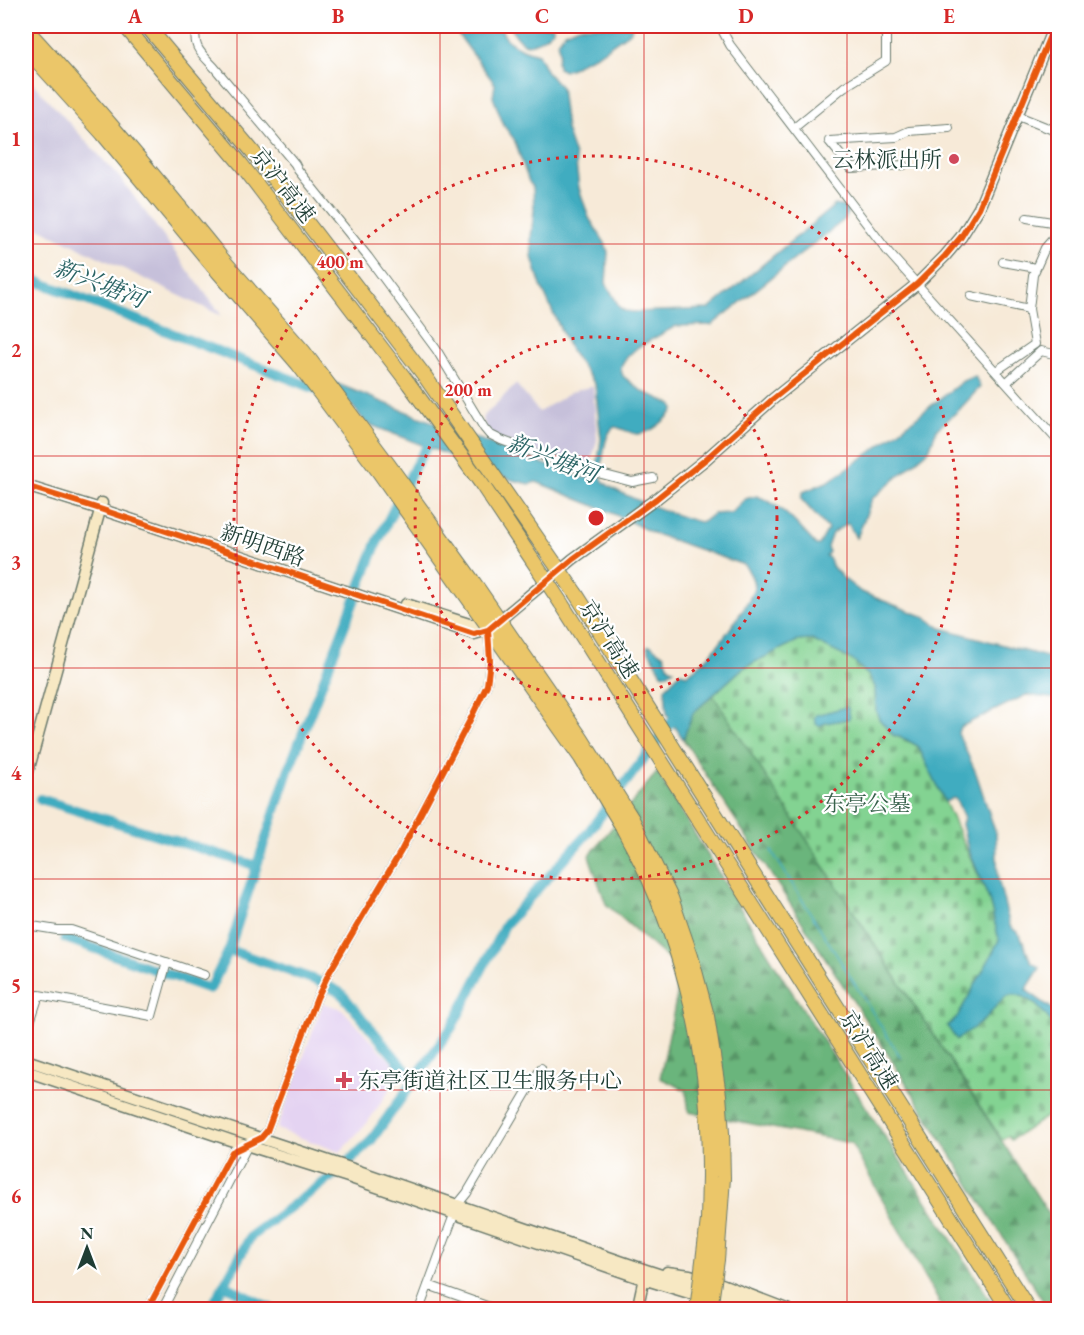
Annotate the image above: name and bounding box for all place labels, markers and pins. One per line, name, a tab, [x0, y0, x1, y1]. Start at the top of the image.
place label: 云林派出所	[832, 145, 942, 174]
marker: 云林派出所	[947, 152, 961, 166]
centre of rings	[586, 508, 606, 528]
place label: 东亭街道社区卫生服务中心	[358, 1066, 622, 1095]
marker: 东亭街道社区卫生服务中心	[335, 1071, 353, 1089]

